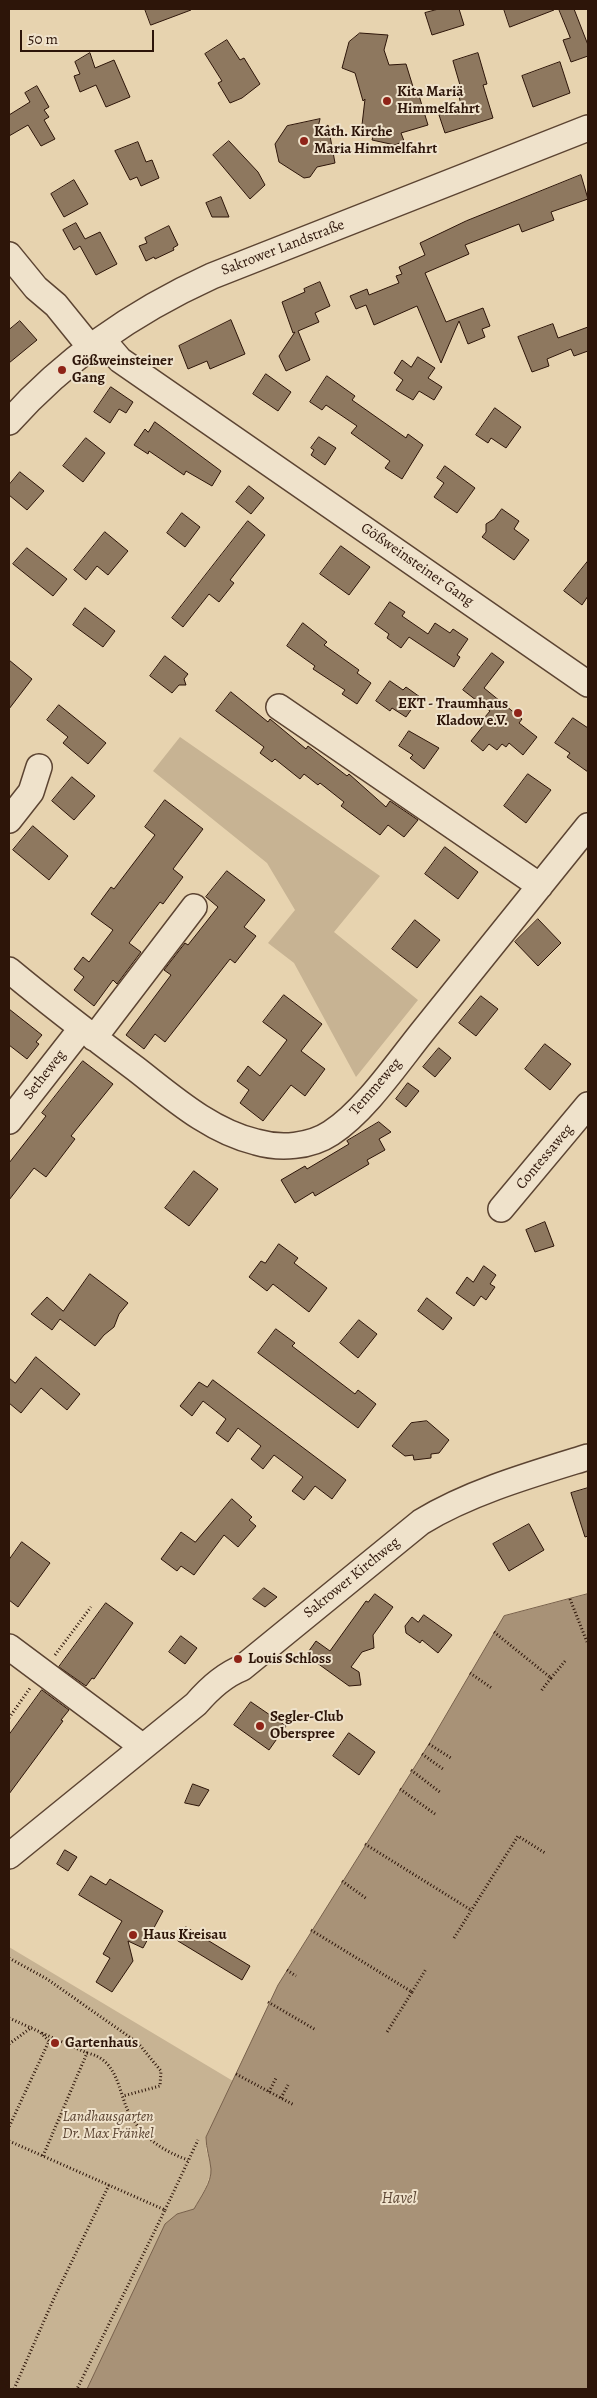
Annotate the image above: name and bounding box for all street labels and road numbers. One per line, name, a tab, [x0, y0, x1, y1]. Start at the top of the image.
street label: Sakrower Landstraße	[219, 216, 347, 280]
street label: Gößweinsteiner Gang	[357, 519, 477, 611]
street label: Setheweg	[20, 1046, 70, 1104]
street label: Temmeweg	[346, 1055, 406, 1119]
street label: Contessaweg	[513, 1121, 577, 1193]
street label: Sakrower Kirchweg	[300, 1534, 404, 1622]

